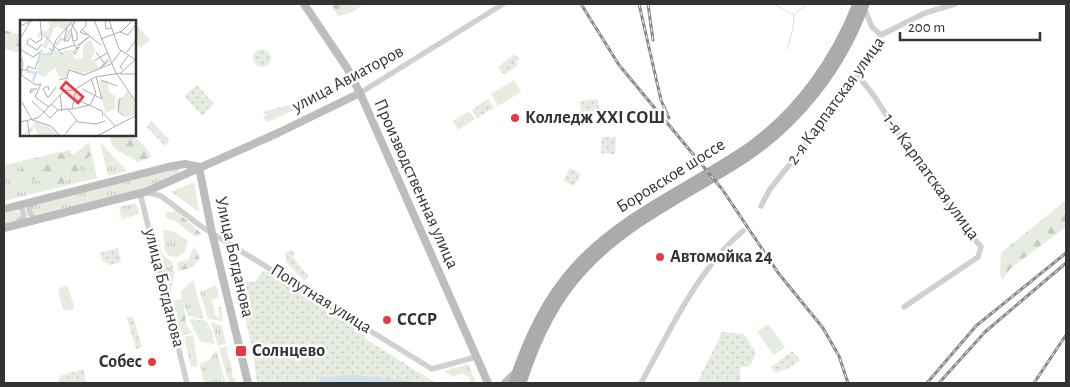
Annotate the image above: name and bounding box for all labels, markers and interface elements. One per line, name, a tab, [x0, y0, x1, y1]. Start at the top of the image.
scale bar	[900, 10, 1040, 42]
inset map	[20, 20, 136, 136]
text: 200 m	[908, 20, 945, 35]
street label: 2-я Карпатская улица	[784, 34, 888, 168]
street label: улица Авиаторов	[289, 42, 407, 116]
street label: Производственная улица	[370, 96, 462, 272]
place label: Колледж XXI СОШ	[525, 109, 665, 127]
street label: 1-я Карпатская улица	[879, 110, 983, 244]
marker: Колледж XXI СОШ	[509, 112, 521, 124]
street label: Боровское шоссе	[614, 135, 728, 217]
street label: Улица Богданова	[211, 195, 257, 319]
street label: улица Богданова	[140, 226, 187, 349]
place label: Автомойка 24	[670, 248, 773, 266]
marker: Автомойка 24	[654, 251, 666, 263]
street label: Попутная улица	[267, 261, 375, 337]
place label: СССР	[397, 311, 437, 329]
marker: СССР	[381, 314, 393, 326]
place label: Солнцево	[252, 342, 325, 360]
marker: Солнцево	[234, 344, 248, 358]
place label: Собес	[99, 353, 142, 371]
marker: Собес	[146, 356, 158, 368]

